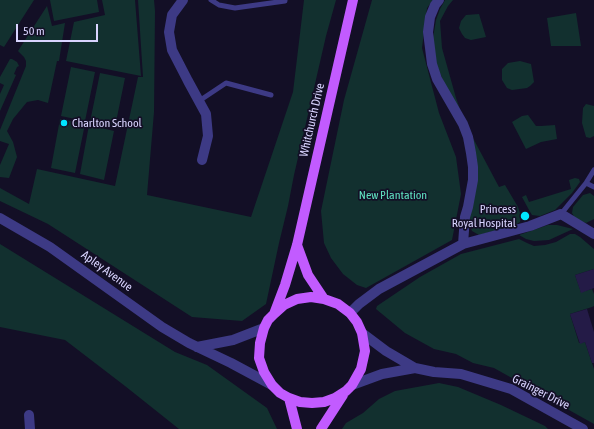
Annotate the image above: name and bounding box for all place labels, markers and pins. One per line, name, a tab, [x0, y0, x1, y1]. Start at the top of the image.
place label: Charlton School	[72, 116, 142, 130]
marker: Charlton School	[59, 118, 69, 128]
place label: Princess Royal Hospital	[452, 202, 516, 230]
marker: Princess Royal Hospital	[519, 210, 531, 222]

